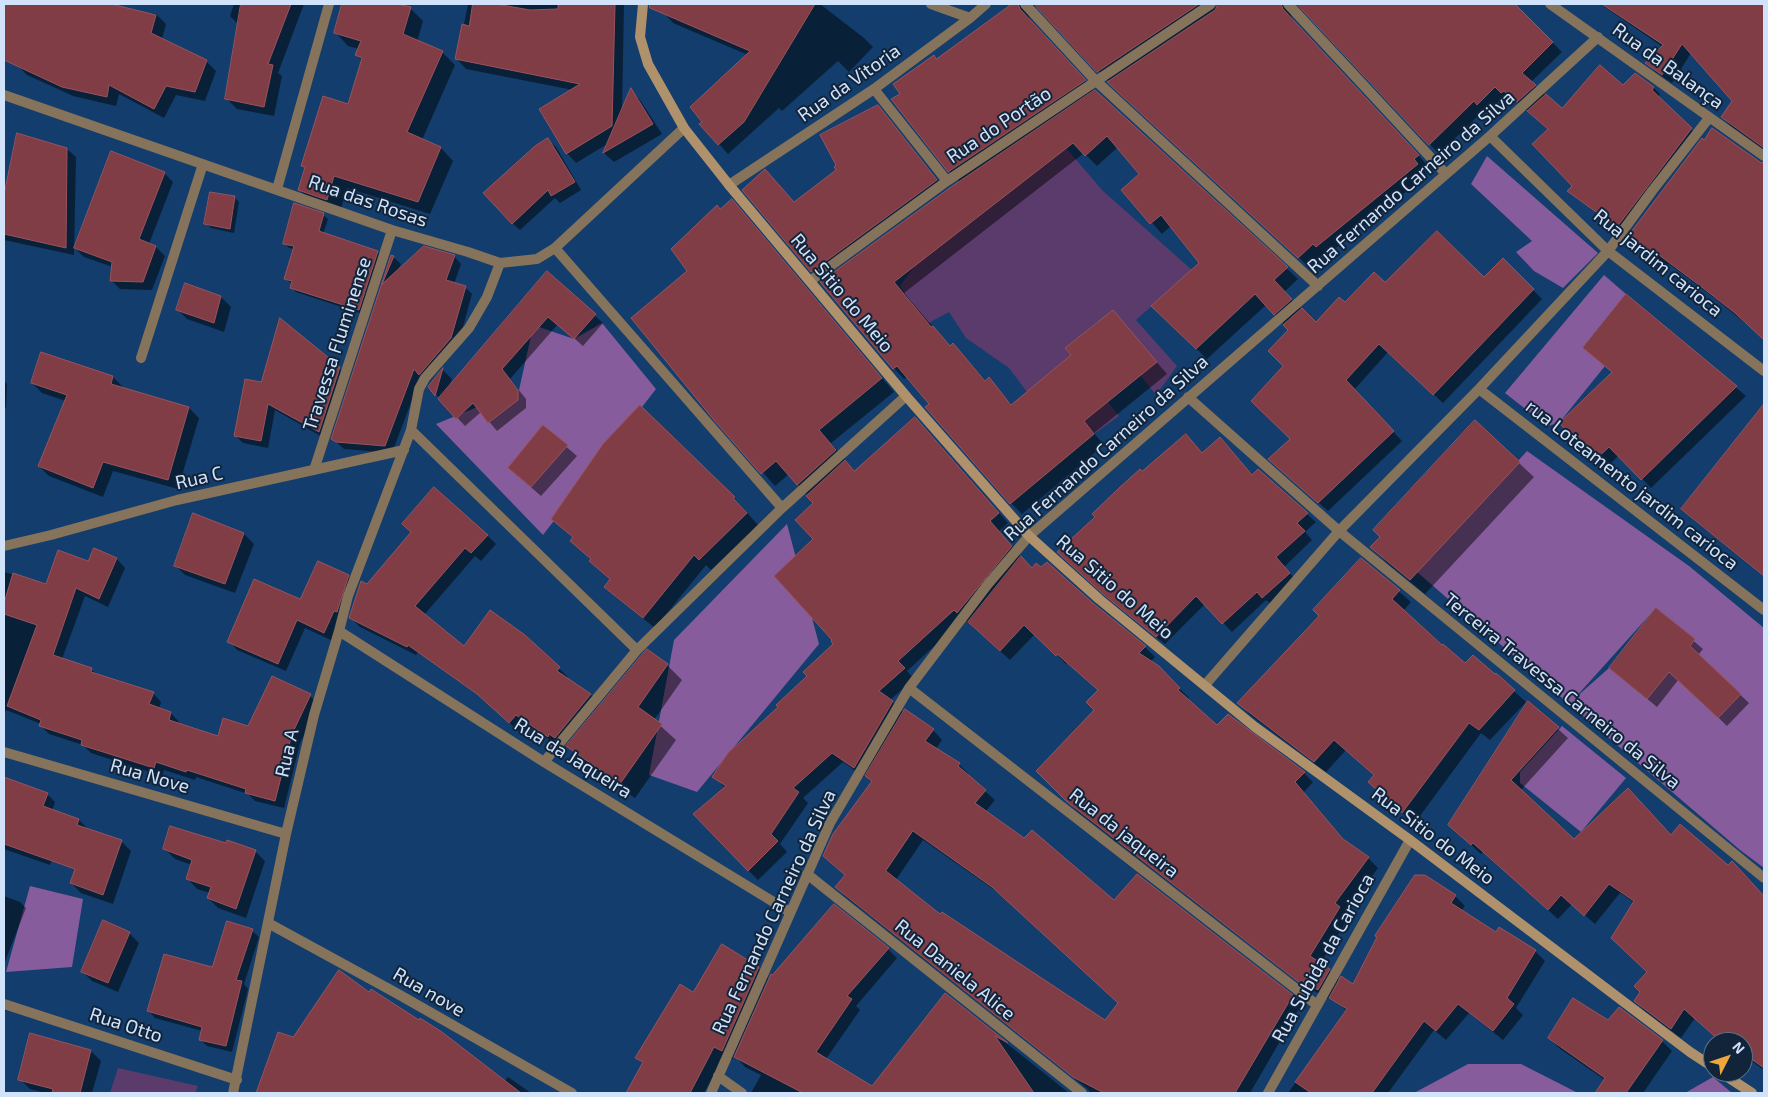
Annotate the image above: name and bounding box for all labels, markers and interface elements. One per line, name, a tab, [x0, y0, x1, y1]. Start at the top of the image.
street label: Rua da Balança	[1608, 18, 1728, 114]
street label: Rua da Vitoria	[793, 39, 905, 127]
street label: Rua do Portão	[942, 82, 1056, 168]
street label: Rua Fernando Carneiro da Silva	[1303, 86, 1519, 278]
street label: Rua das Rosas	[305, 170, 431, 232]
street label: Rua jardim carioca	[1589, 204, 1727, 322]
street label: Rua Sitio do Meio	[786, 229, 898, 357]
street label: Travessa Fluminense	[298, 254, 376, 434]
street label: Rua Fernando Carneiro da Silva	[999, 350, 1213, 546]
street label: rua Loteamento jardim carioca	[1521, 395, 1743, 575]
street label: Rua C	[173, 461, 225, 495]
street label: Rua Sitio do Meio	[1052, 530, 1178, 644]
street label: Terceira Travessa Carneiro da Silva	[1439, 588, 1685, 794]
street label: Rua da Jaqueira	[510, 713, 636, 803]
street label: Rua A	[270, 727, 304, 779]
street label: Rua Nove	[108, 754, 192, 798]
street label: Rua Sitio do Meio	[1367, 782, 1499, 890]
street label: Rua da jaqueira	[1065, 783, 1183, 883]
street label: Rua Fernando Carneiro da Silva	[707, 786, 841, 1038]
street label: Rua Subida da Carioca	[1267, 870, 1379, 1046]
street label: Rua Daniela Alice	[890, 915, 1020, 1025]
street label: Rua nove	[389, 962, 469, 1022]
street label: Rua Otto	[87, 1003, 165, 1047]
north arrow	[1703, 1032, 1753, 1082]
text: N	[1729, 1038, 1749, 1057]

